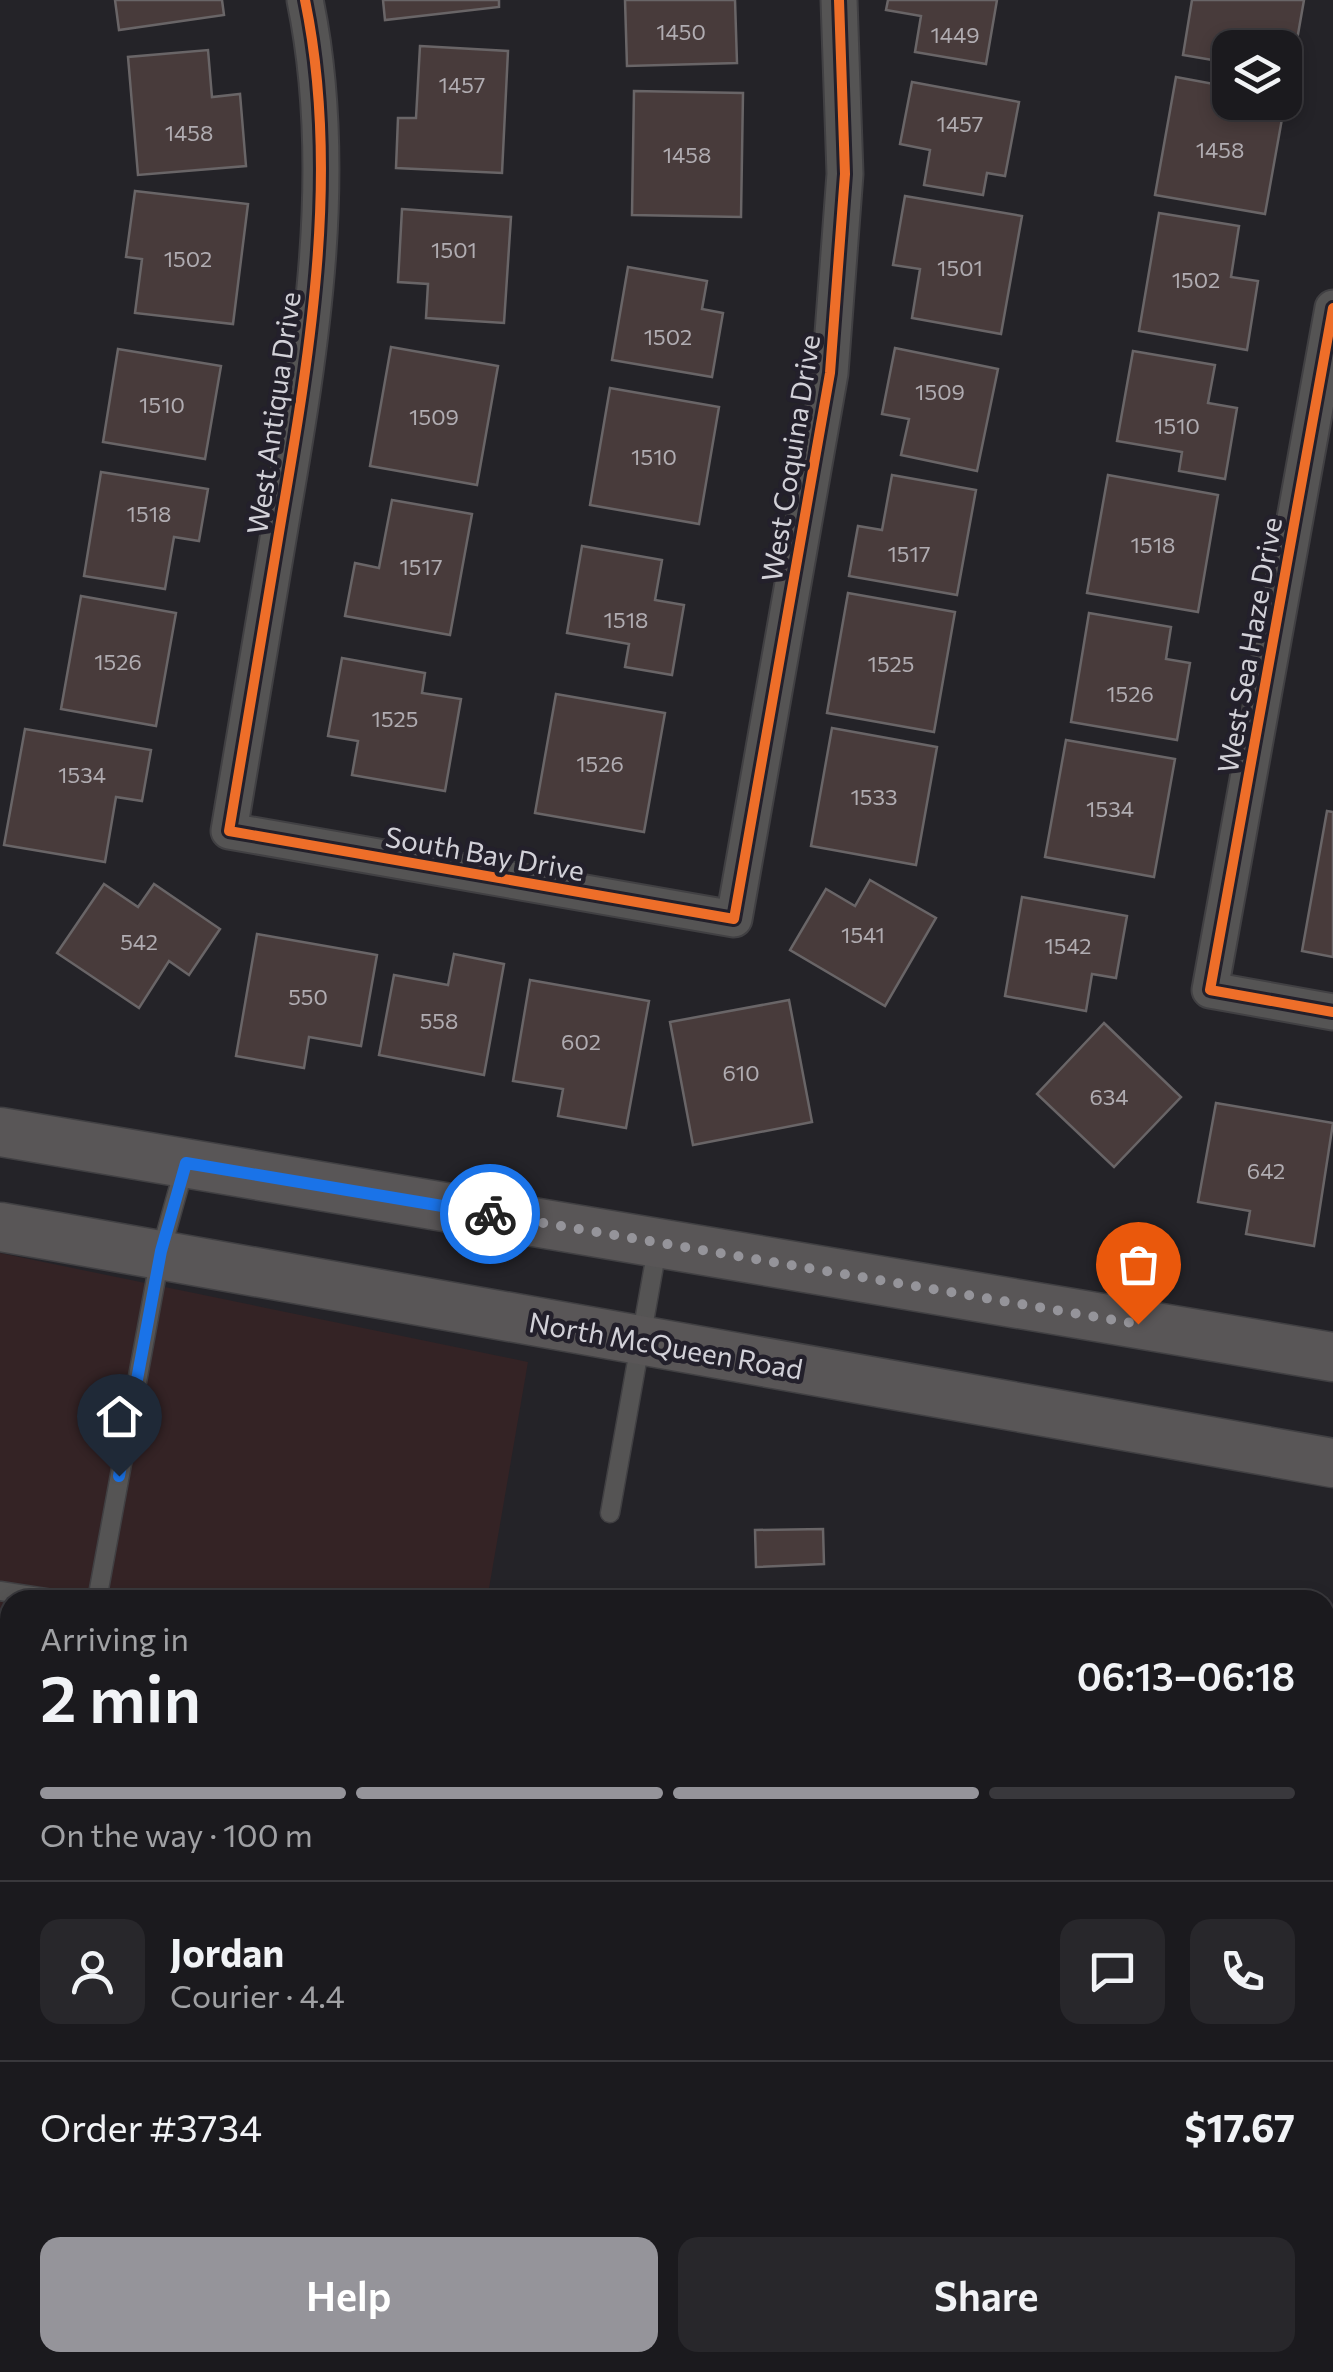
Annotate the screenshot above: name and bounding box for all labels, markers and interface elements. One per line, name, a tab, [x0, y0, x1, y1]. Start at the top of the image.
house number: 1450	[656, 18, 706, 45]
house number: 1449	[930, 21, 980, 48]
map controls	[1212, 30, 1302, 120]
button: layers	[1212, 30, 1302, 120]
house number: 1457	[439, 71, 485, 98]
house number: 1457	[937, 110, 983, 137]
house number: 1458	[165, 119, 213, 146]
house number: 1458	[1196, 136, 1244, 163]
house number: 1458	[663, 141, 711, 168]
house number: 1501	[431, 236, 477, 263]
house number: 1502	[164, 245, 212, 272]
house number: 1501	[937, 254, 983, 281]
house number: 1502	[1172, 266, 1220, 293]
street label: West Antiqua Drive	[239, 290, 307, 536]
house number: 1502	[644, 323, 692, 350]
street label: West Coquina Drive	[754, 332, 826, 584]
house number: 1509	[915, 378, 965, 405]
house number: 1510	[139, 391, 185, 418]
house number: 1509	[409, 403, 459, 430]
house number: 1510	[1154, 412, 1200, 439]
house number: 1510	[631, 443, 677, 470]
house number: 1518	[127, 500, 171, 527]
street label: West Sea Haze Drive	[1210, 514, 1288, 776]
house number: 1518	[1131, 531, 1175, 558]
house number: 1517	[887, 540, 931, 567]
house number: 1517	[399, 553, 443, 580]
house number: 1518	[604, 606, 648, 633]
house number: 1526	[94, 648, 142, 675]
house number: 1525	[868, 650, 914, 677]
house number: 1526	[1106, 680, 1154, 707]
house number: 1525	[372, 705, 418, 732]
house number: 1526	[576, 750, 624, 777]
house number: 1534	[58, 761, 106, 788]
house number: 1533	[850, 783, 898, 810]
house number: 1534	[1086, 795, 1134, 822]
street label: South Bay Drive	[383, 819, 587, 887]
house number: 1541	[841, 921, 885, 948]
house number: 542	[120, 928, 158, 955]
house number: 1542	[1044, 932, 1092, 959]
house number: 550	[288, 983, 328, 1010]
house number: 558	[420, 1007, 458, 1034]
house number: 602	[561, 1028, 601, 1055]
house number: 610	[722, 1059, 760, 1086]
house number: 634	[1089, 1083, 1129, 1110]
house number: 642	[1247, 1157, 1285, 1184]
courier	[440, 1164, 540, 1264]
icon: bike	[463, 1187, 518, 1242]
pin	[1096, 1222, 1181, 1325]
icon: bag	[1111, 1237, 1166, 1292]
street label: North McQueen Road	[526, 1304, 806, 1386]
pin	[77, 1374, 162, 1477]
icon: home	[92, 1389, 147, 1444]
text: Arriving in	[40, 1618, 189, 1658]
text: 06:13–06:18	[1077, 1652, 1295, 1699]
text: 2 min	[40, 1656, 201, 1735]
text: On the way · 100 m	[40, 1814, 313, 1854]
button: person	[40, 1919, 145, 2024]
button: chat	[1060, 1919, 1165, 2024]
button: phone	[1190, 1919, 1295, 2024]
text: Jordan	[170, 1928, 284, 1975]
text: Courier · 4.4	[170, 1975, 345, 2015]
text: Order #3734	[40, 2103, 262, 2150]
text: $17.67	[1185, 2103, 1295, 2150]
button: Help	[40, 2237, 658, 2352]
button: Share	[678, 2237, 1295, 2352]

